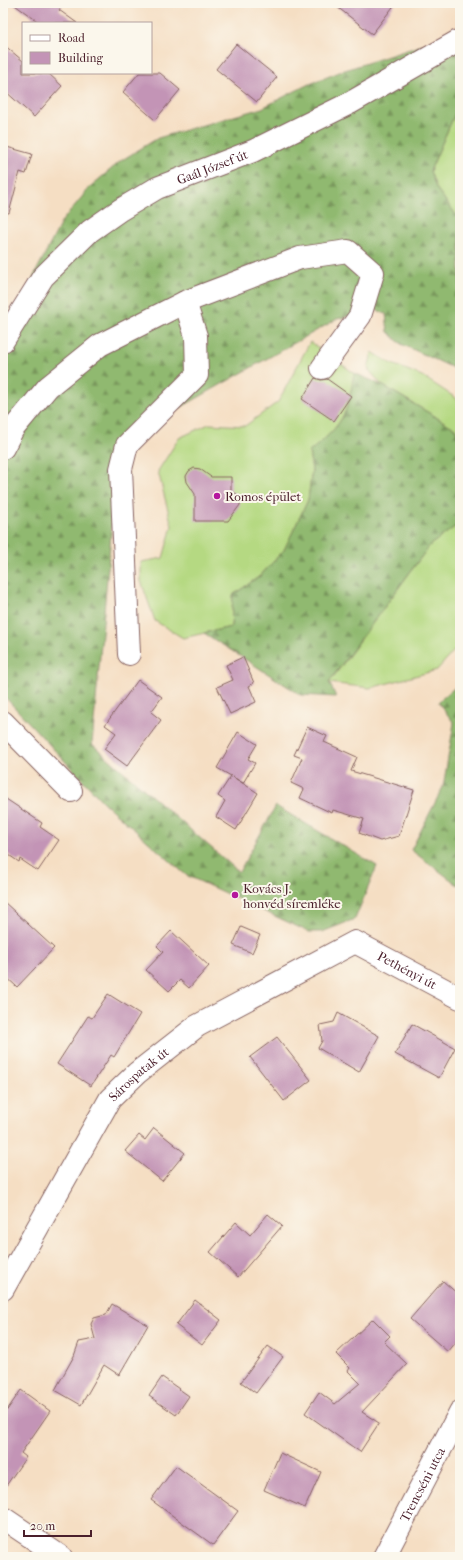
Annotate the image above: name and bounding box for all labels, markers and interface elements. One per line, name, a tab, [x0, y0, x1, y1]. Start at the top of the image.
legend	[22, 22, 152, 74]
text: Road	[58, 31, 85, 45]
text: Building	[58, 51, 103, 65]
street label: Gaál József út	[175, 147, 250, 188]
place label: Romos épület	[225, 489, 301, 504]
marker: Romos épület	[212, 491, 222, 501]
place label: Kovács J. honvéd síremléke	[243, 881, 341, 911]
marker: Kovács J. honvéd síremléke	[230, 890, 240, 900]
street label: Pethényi út	[375, 948, 440, 992]
street label: Sárospatak út	[106, 1044, 172, 1104]
street label: Trencséni utca	[397, 1444, 449, 1524]
scale bar	[24, 1512, 91, 1538]
text: 20 m	[30, 1519, 55, 1533]

